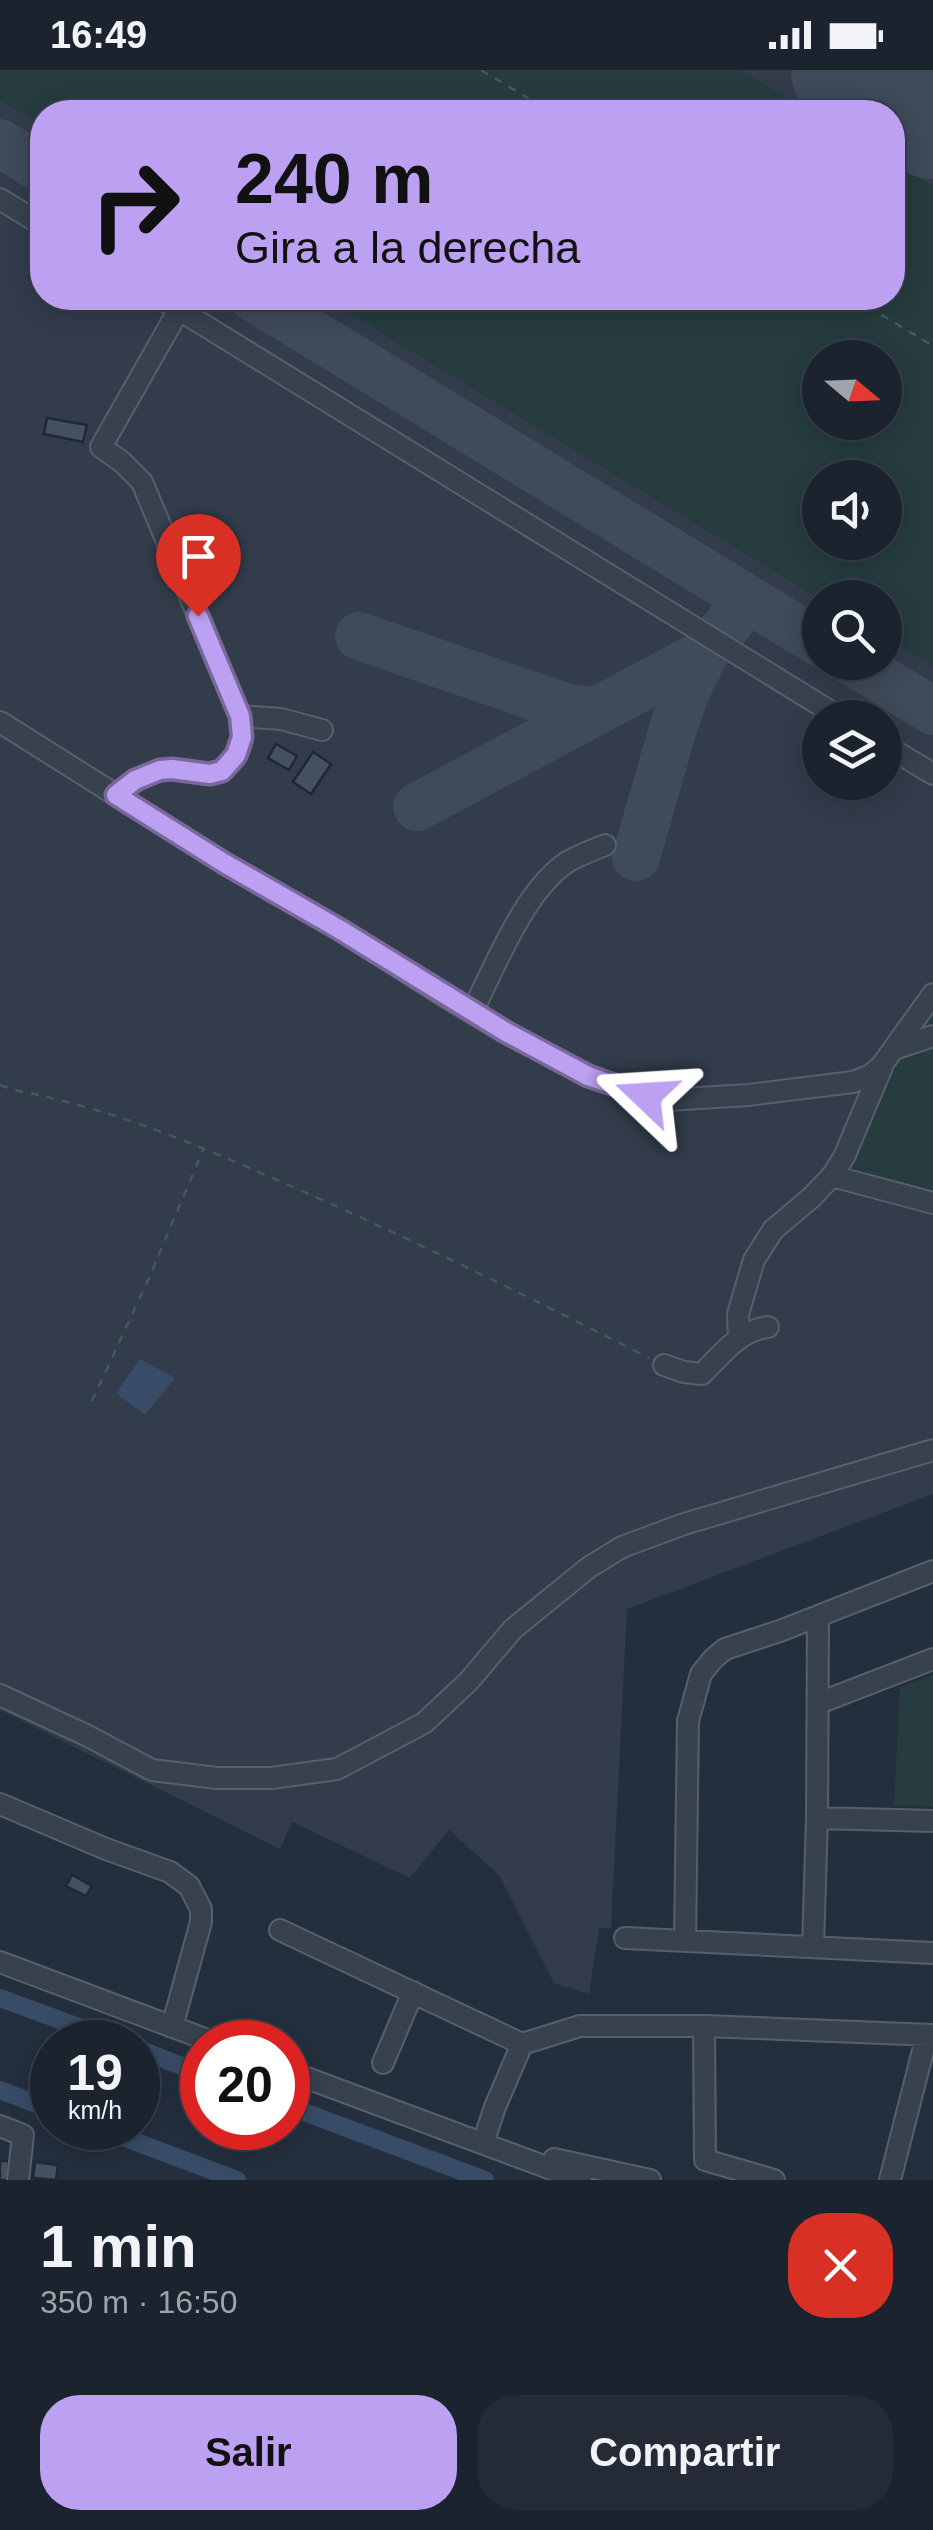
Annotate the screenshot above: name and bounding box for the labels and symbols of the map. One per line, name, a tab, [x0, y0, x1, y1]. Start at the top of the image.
north arrow	[802, 340, 902, 440]
pin	[156, 514, 241, 617]
position arrow	[594, 1044, 698, 1148]
speed limit sign: 20	[180, 2020, 310, 2150]

